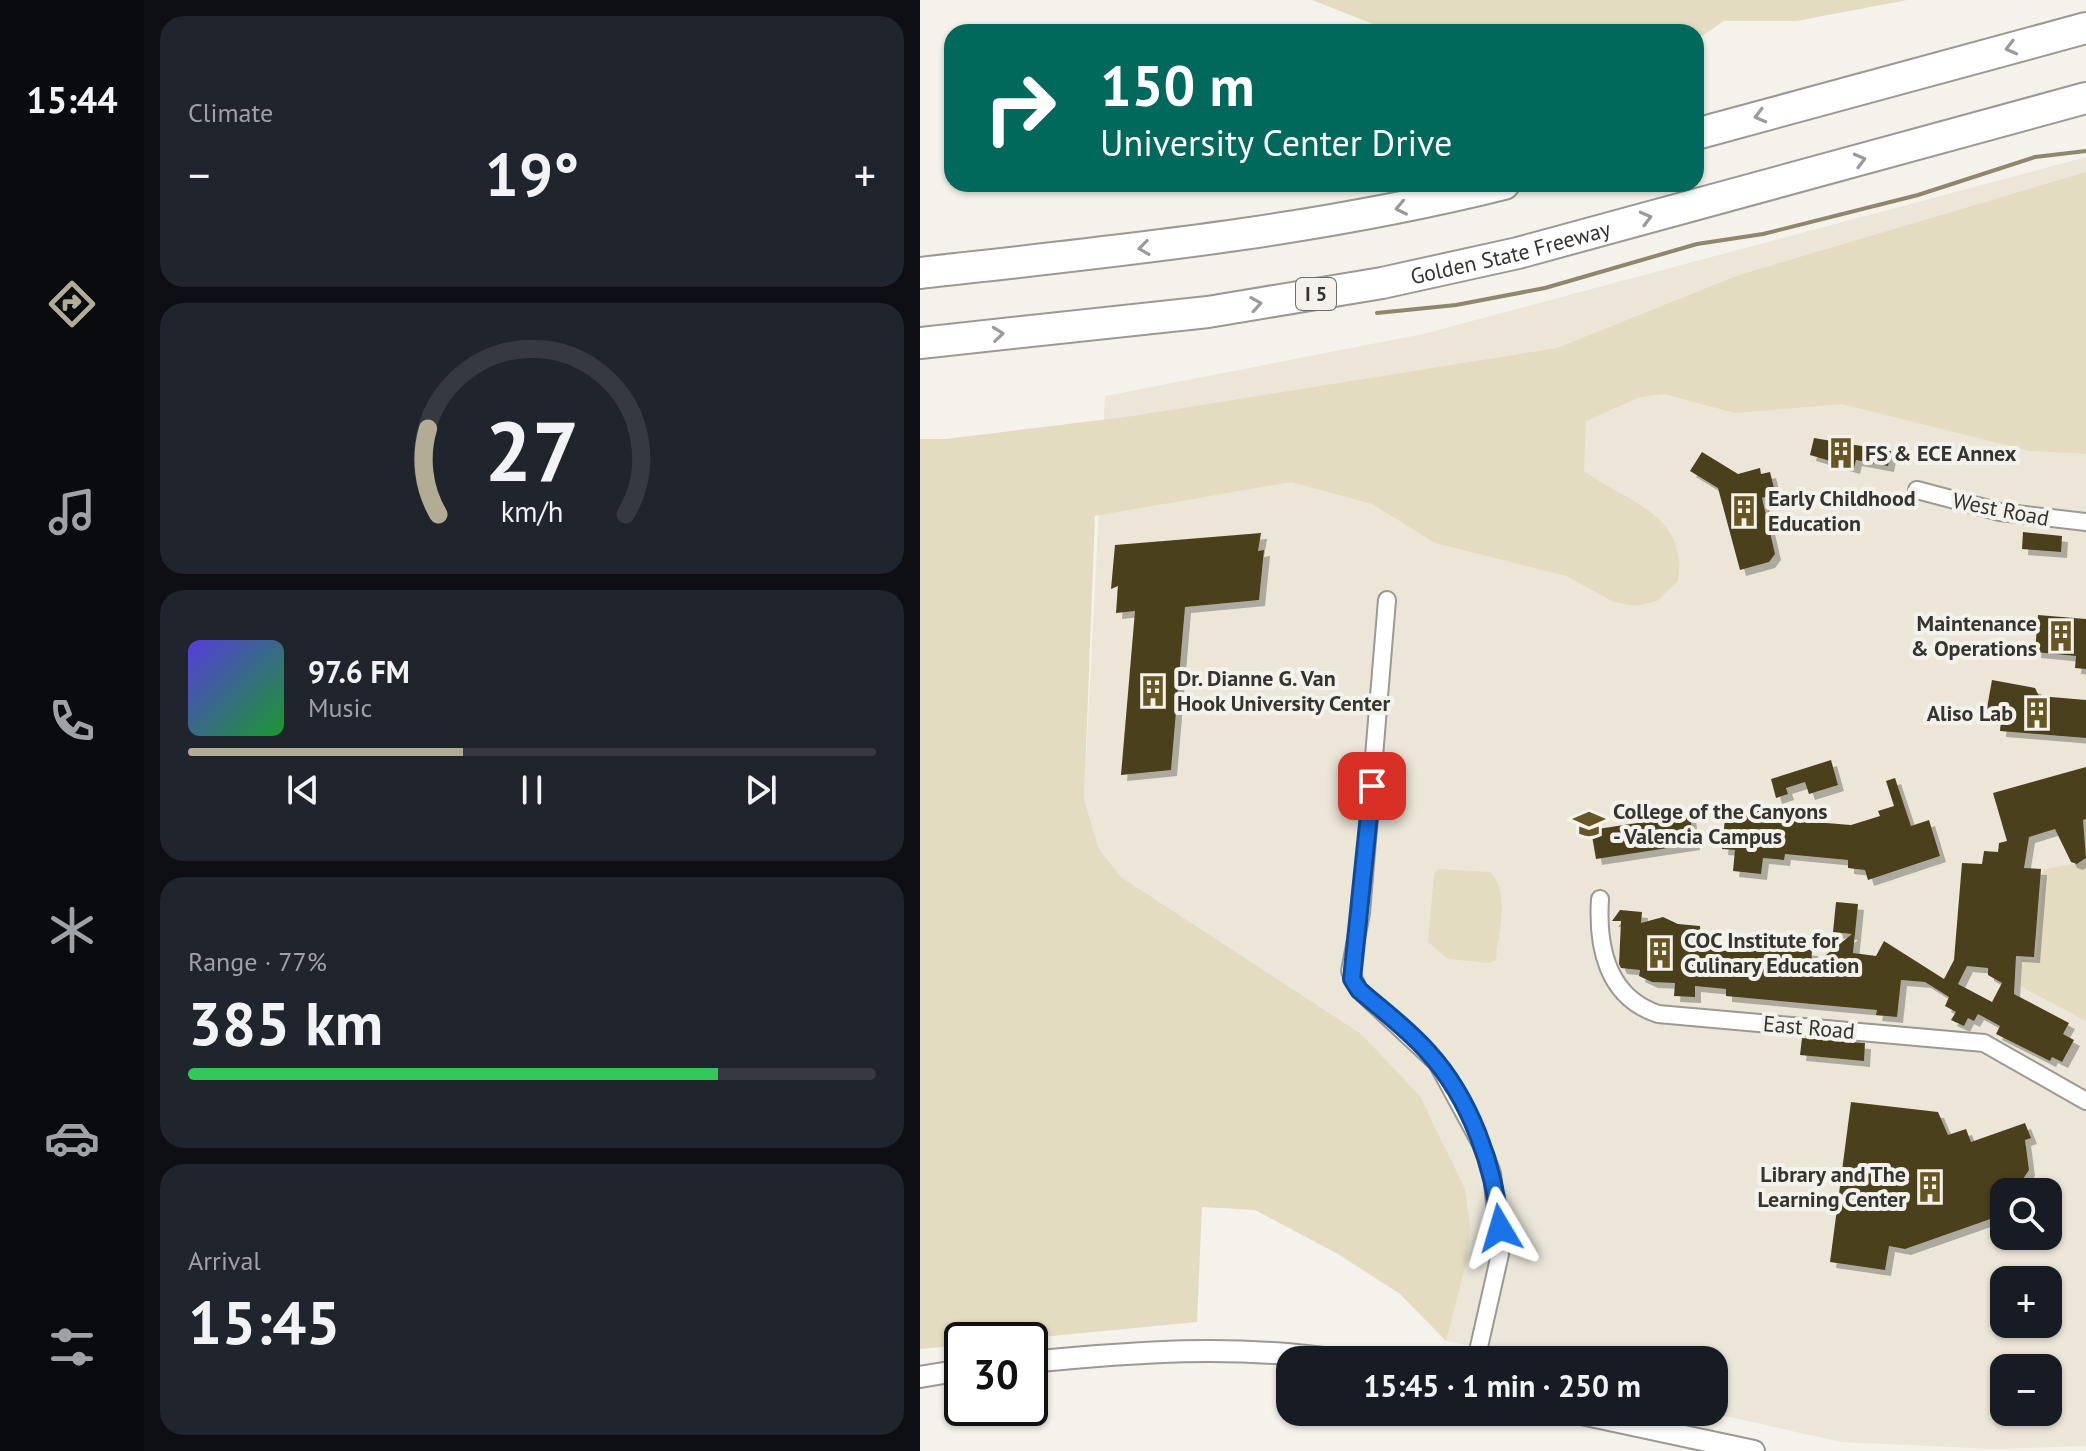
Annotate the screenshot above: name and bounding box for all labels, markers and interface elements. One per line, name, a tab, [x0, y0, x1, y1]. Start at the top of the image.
one-way arrow	[2004, 39, 2018, 56]
text: 150 m	[1100, 49, 1255, 121]
icon: right	[968, 56, 1072, 160]
text: 15:44	[26, 76, 118, 123]
text: Climate	[188, 96, 273, 129]
one-way arrow	[1753, 107, 1767, 124]
text: University Center Drive	[1100, 119, 1452, 166]
text: 19°	[485, 135, 579, 213]
text: −	[188, 146, 210, 203]
text: +	[854, 146, 876, 203]
one-way arrow	[1852, 152, 1866, 169]
one-way arrow	[1394, 198, 1407, 215]
one-way arrow	[1639, 211, 1653, 228]
street label: Golden State Freeway	[1408, 214, 1614, 290]
one-way arrow	[1137, 239, 1150, 256]
icon: directions	[44, 276, 100, 332]
road number: I 5	[1296, 278, 1336, 310]
one-way arrow	[1249, 296, 1263, 313]
one-way arrow	[991, 326, 1004, 343]
text: 27	[485, 395, 579, 503]
building icon: FS & ECE Annex	[1824, 436, 1858, 470]
place label: FS & ECE Annex	[1865, 439, 2017, 467]
icon: music	[44, 484, 100, 540]
place label: Early Childhood Education	[1768, 484, 1916, 537]
street label: West Road	[1950, 486, 2052, 532]
text: km/h	[501, 493, 563, 530]
building icon: Early Childhood Education	[1727, 494, 1761, 528]
place label: Maintenance & Operations	[1911, 609, 2037, 662]
building icon: Maintenance & Operations	[2044, 619, 2078, 653]
text: 97.6 FM	[308, 652, 410, 691]
place label: Dr. Dianne G. Van Hook University Center	[1177, 664, 1390, 717]
building icon: Dr. Dianne G. Van Hook University Center	[1136, 674, 1170, 708]
text: Music	[308, 691, 372, 724]
icon: phone	[44, 693, 100, 749]
building icon: Aliso Lab	[2020, 696, 2054, 730]
place label: Aliso Lab	[1927, 699, 2013, 727]
pin	[1338, 752, 1406, 820]
icon: arrive	[1350, 764, 1394, 808]
icon: previous	[281, 768, 325, 812]
icon: pause	[510, 768, 554, 812]
icon: next	[739, 768, 783, 812]
place label: College of the Canyons - Valencia Campus	[1613, 797, 1828, 850]
school or university icon: College of the Canyons - Valencia Campus	[1572, 807, 1606, 841]
icon: climate	[44, 902, 100, 958]
place label: COC Institute for Culinary Education	[1684, 926, 1859, 979]
building icon: COC Institute for Culinary Education	[1643, 936, 1677, 970]
text: Range · 77%	[188, 945, 327, 978]
text: 385 km	[188, 984, 383, 1062]
street label: East Road	[1762, 1009, 1856, 1045]
icon: car	[44, 1110, 100, 1166]
place label: Library and The Learning Center	[1758, 1160, 1906, 1213]
building icon: Library and The Learning Center	[1913, 1170, 1947, 1204]
map controls	[1990, 1178, 2062, 1426]
button: search	[1990, 1178, 2062, 1250]
position arrow	[1458, 1186, 1542, 1270]
text: Arrival	[188, 1244, 261, 1277]
button: +	[1990, 1266, 2062, 1338]
text: 15:45	[188, 1283, 340, 1361]
icon: filters	[44, 1319, 100, 1375]
speed limit sign: 30	[944, 1322, 1048, 1426]
button: −	[1990, 1354, 2062, 1426]
text: 15:45 · 1 min · 250 m	[1363, 1366, 1641, 1405]

